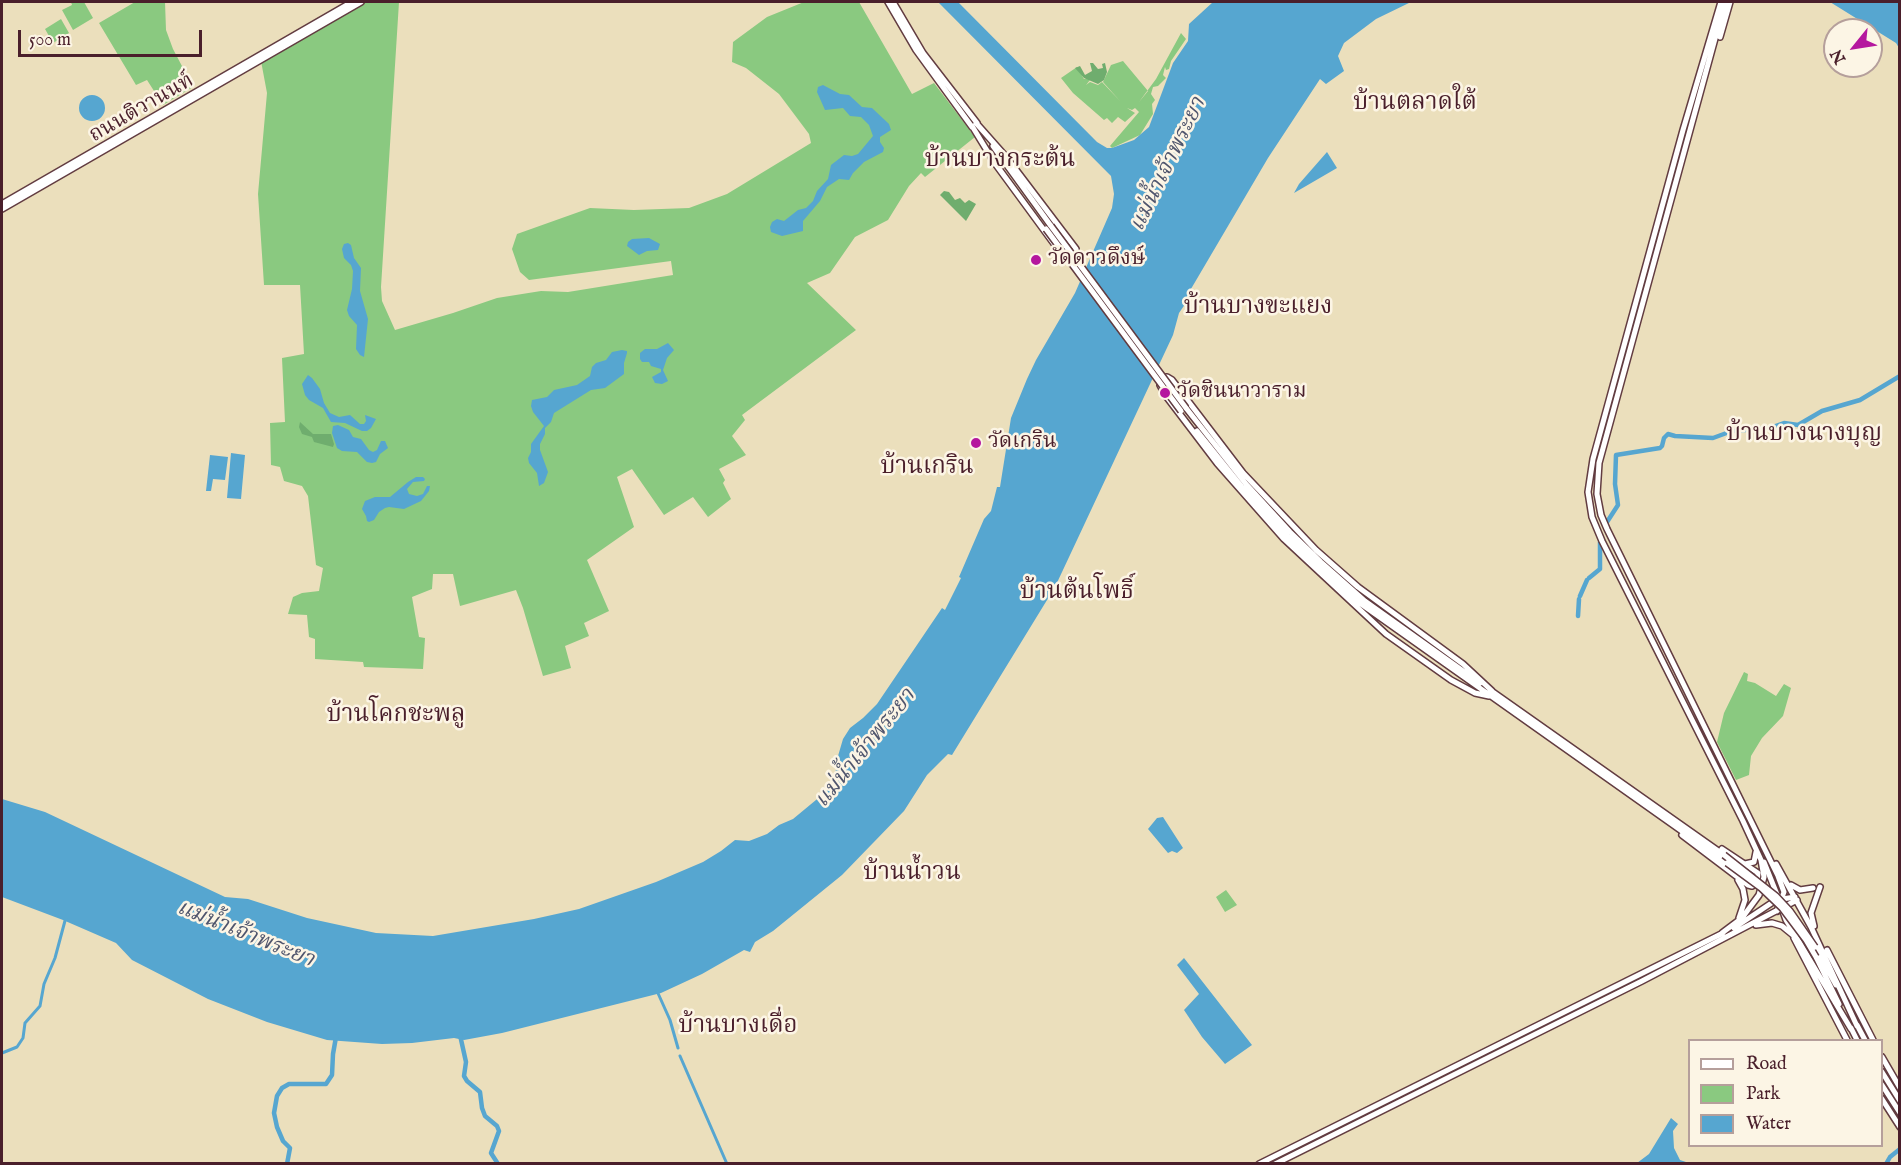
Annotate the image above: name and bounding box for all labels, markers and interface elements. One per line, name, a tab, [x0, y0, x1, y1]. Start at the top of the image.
scale bar	[21, 18, 206, 56]
north arrow	[1823, 18, 1883, 78]
text: 500 m	[29, 29, 71, 52]
text: N	[1827, 45, 1851, 67]
street label: ถนนติวานนท์	[85, 69, 199, 149]
district label: บ้านตลาดใต้	[1353, 90, 1477, 118]
water label: แม่น้ำเจ้าพระยา	[1125, 94, 1213, 236]
district label: บ้านบางกระต้น	[925, 147, 1075, 175]
place label: วัดดาวดึงษ์	[1048, 247, 1145, 273]
marker: วัดดาวดึงษ์	[1029, 253, 1043, 267]
district label: บ้านบางขะแยง	[1184, 294, 1332, 322]
place label: วัดชินนาวาราม	[1177, 380, 1306, 406]
marker: วัดชินนาวาราม	[1158, 386, 1172, 400]
district label: บ้านบางนางบุญ	[1726, 421, 1882, 449]
place label: วัดเกริน	[988, 430, 1057, 456]
marker: วัดเกริน	[969, 436, 983, 450]
district label: บ้านเกริน	[880, 454, 974, 482]
district label: บ้านต้นโพธิ์	[1020, 579, 1134, 607]
water label: แม่น้ำเจ้าพระยา	[810, 684, 922, 814]
district label: บ้านโคกชะพลู	[327, 702, 465, 730]
district label: บ้านน้ำวน	[863, 860, 961, 888]
water label: แม่น้ำเจ้าพระยา	[173, 896, 317, 974]
district label: บ้านบางเดื่อ	[679, 1013, 797, 1041]
legend	[1688, 1039, 1883, 1147]
text: Road	[1746, 1053, 1787, 1076]
text: Park	[1746, 1083, 1780, 1106]
text: Water	[1746, 1113, 1791, 1136]

